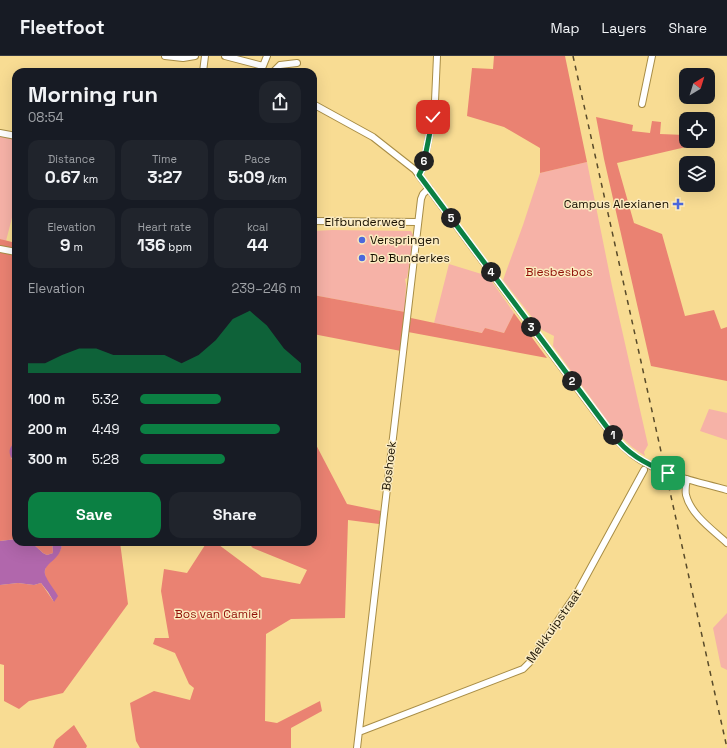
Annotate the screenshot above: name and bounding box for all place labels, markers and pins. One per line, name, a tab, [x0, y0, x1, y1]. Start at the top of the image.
pin	[416, 100, 450, 134]
pin: 6	[414, 151, 434, 171]
place label: Campus Alexianen	[564, 196, 669, 212]
marker: Campus Alexianen	[672, 198, 684, 210]
pin: 5	[441, 208, 461, 228]
place label: Verspringen	[370, 232, 440, 248]
marker: Verspringen	[357, 235, 367, 245]
place label: De Bunderkes	[370, 250, 450, 266]
marker: De Bunderkes	[357, 253, 367, 263]
pin: 4	[481, 262, 501, 282]
pin: 3	[521, 317, 541, 337]
pin: 2	[562, 371, 582, 391]
pin: 1	[603, 425, 623, 445]
pin	[651, 456, 685, 490]

